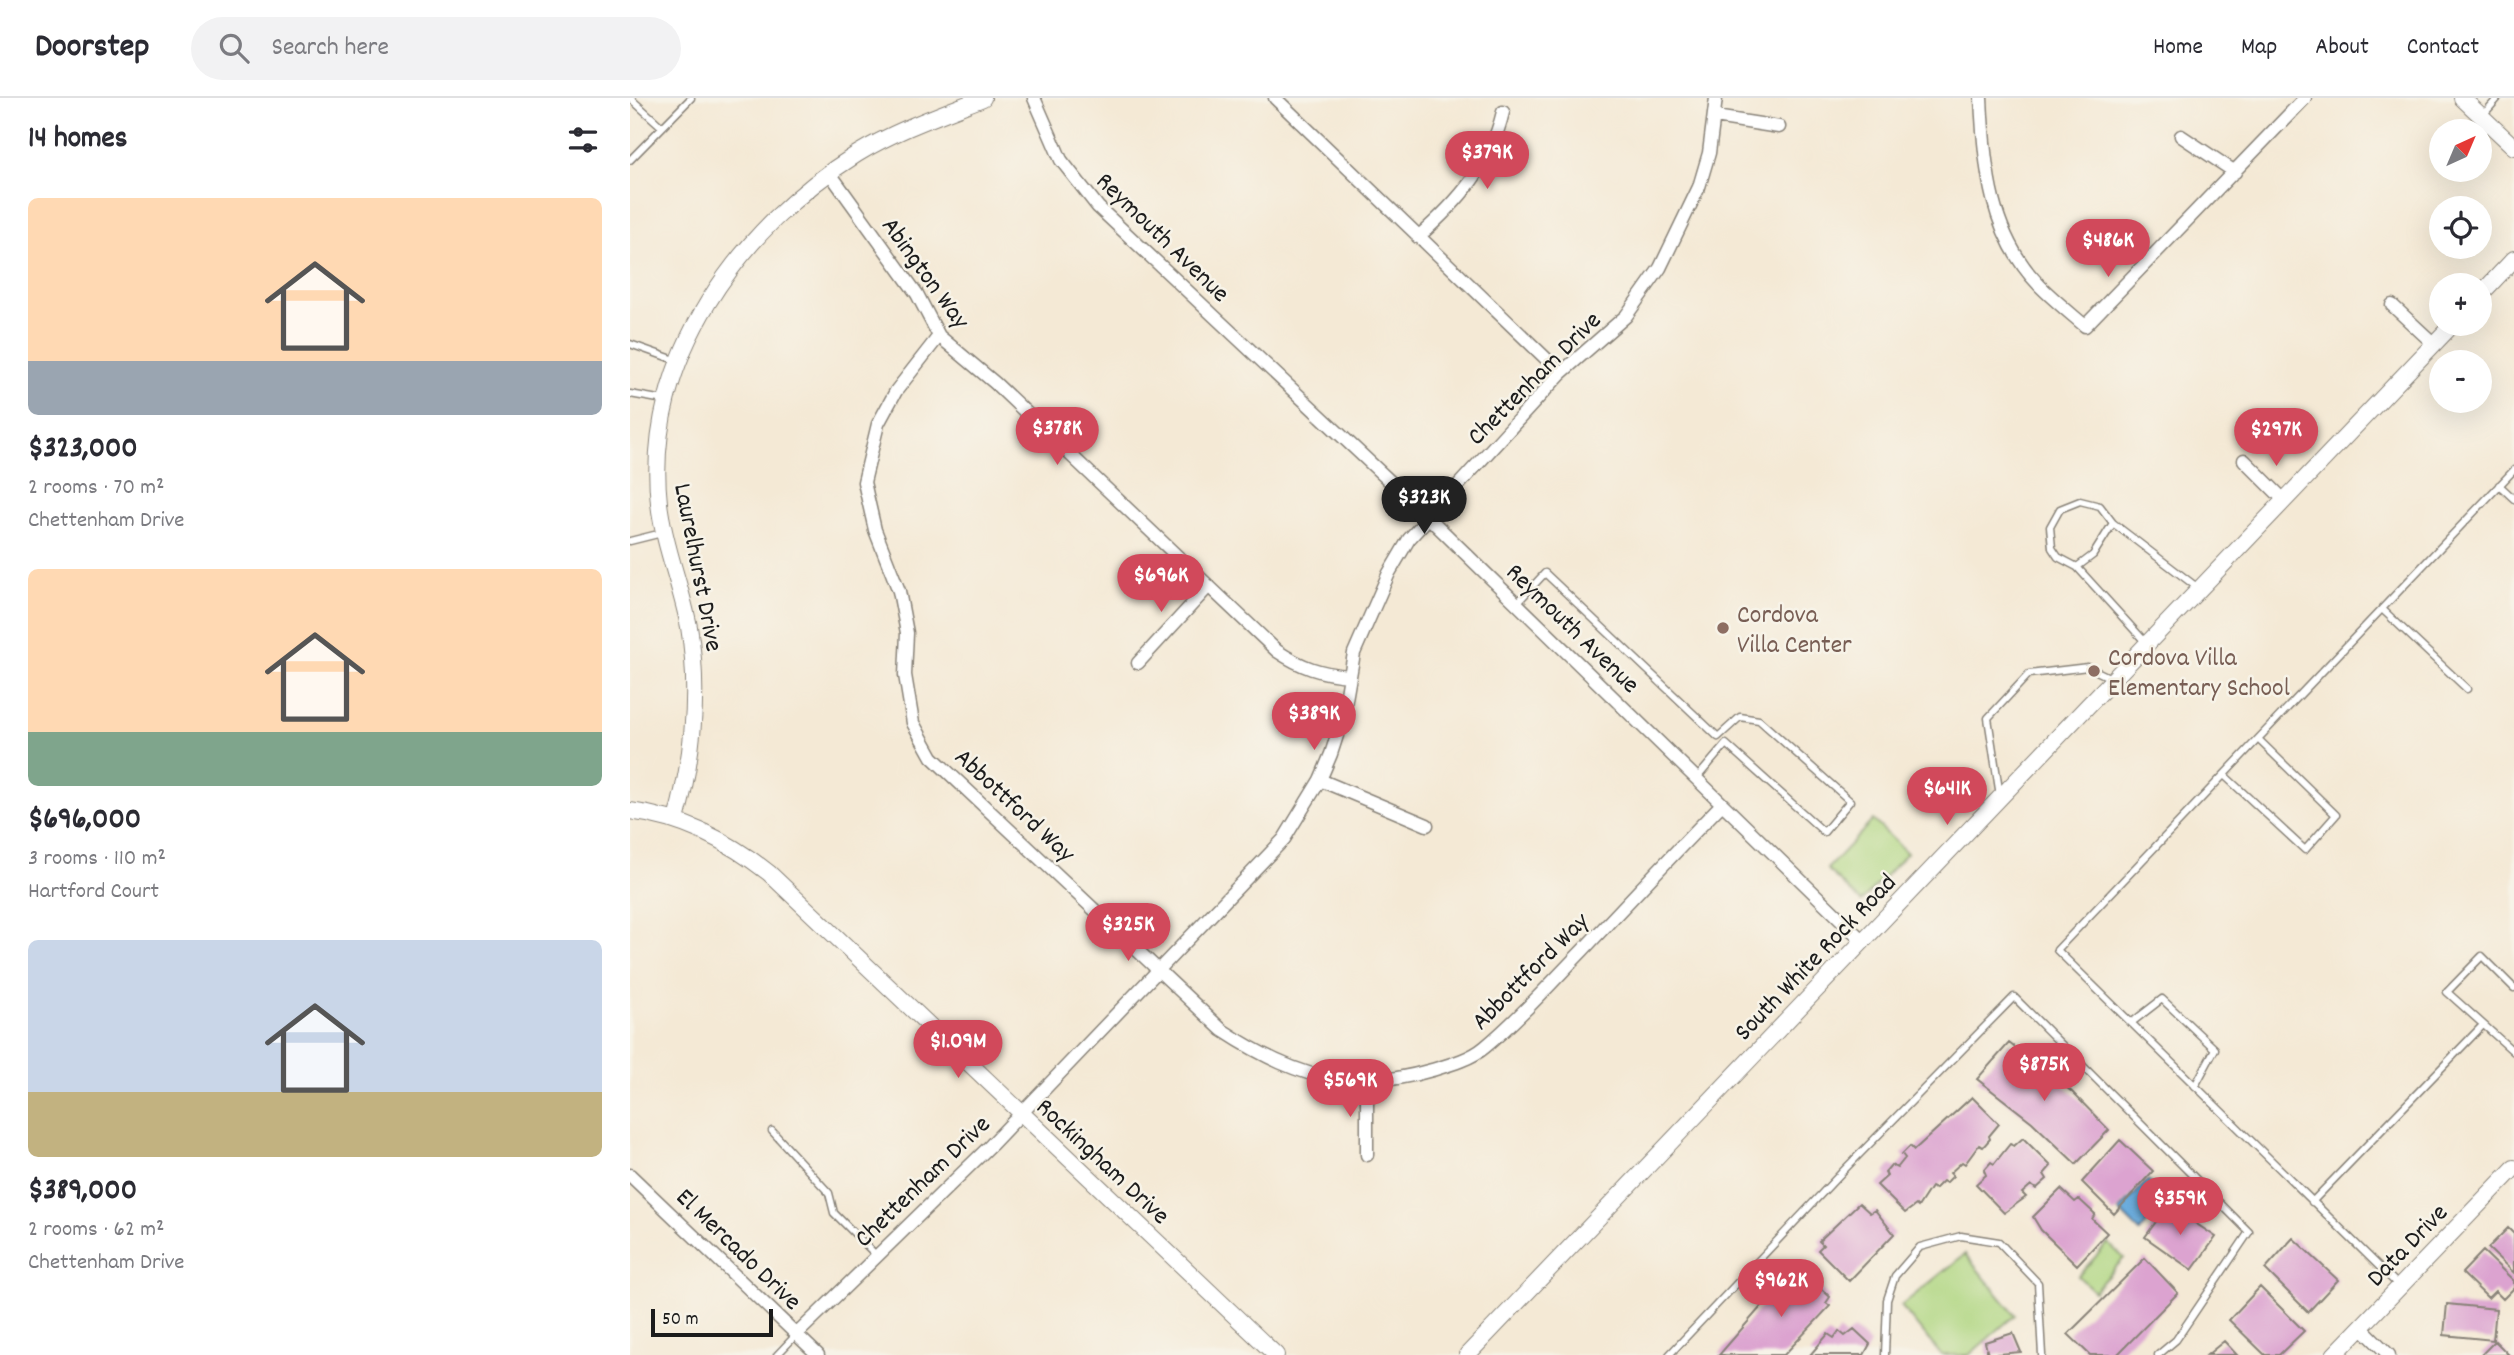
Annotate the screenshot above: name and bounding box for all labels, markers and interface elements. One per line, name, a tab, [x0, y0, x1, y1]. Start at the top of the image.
search box	[191, 17, 681, 80]
text: Doorstep	[35, 25, 149, 72]
icon: search	[215, 29, 253, 67]
text: Search here	[271, 30, 389, 67]
text: Home	[2153, 31, 2203, 65]
text: Map	[2241, 31, 2277, 65]
text: About	[2315, 31, 2369, 65]
text: Contact	[2407, 31, 2479, 65]
text: 14 homes	[28, 119, 127, 162]
north arrow	[2429, 119, 2492, 182]
map controls	[2429, 119, 2492, 413]
icon: filters	[564, 121, 602, 159]
pin: $379K	[1438, 132, 1536, 191]
text: $379K	[1461, 137, 1513, 170]
street label: Reymouth Avenue	[1086, 165, 1237, 312]
button: locate	[2429, 196, 2492, 259]
street label: Abington Way	[871, 210, 978, 338]
pin: $486K	[2059, 220, 2157, 279]
text: $486K	[2082, 225, 2134, 258]
icon: home	[252, 243, 378, 369]
button: +	[2429, 273, 2492, 336]
street label: Chettenham Drive	[1460, 304, 1611, 455]
button: −	[2429, 350, 2492, 413]
pin: $378K	[1008, 408, 1106, 467]
pin: $297K	[2227, 408, 2325, 468]
text: $378K	[1032, 413, 1082, 446]
text: $297K	[2250, 414, 2302, 447]
text: $323,000	[28, 429, 138, 472]
text: 2 rooms · 70 m²	[28, 472, 164, 505]
pin: $323K	[1375, 476, 1473, 536]
street label: Laurelhurst Drive	[662, 480, 731, 655]
text: $323K	[1398, 482, 1450, 515]
text: Chettenham Drive	[28, 505, 184, 538]
pin: $696K	[1112, 554, 1210, 614]
street label: Reymouth Avenue	[1496, 556, 1647, 703]
text: $696K	[1133, 560, 1189, 593]
place label: Cordova Villa Center	[1737, 598, 1852, 665]
icon: home	[252, 614, 378, 740]
marker: Cordova Villa Center	[1715, 620, 1731, 636]
place label: Cordova Villa Elementary School	[2108, 641, 2290, 708]
marker: Cordova Villa Elementary School	[2086, 663, 2102, 679]
pin: $389K	[1265, 692, 1363, 752]
text: $389K	[1288, 698, 1340, 731]
street label: Abbottford Way	[945, 741, 1083, 873]
pin: $641K	[1898, 768, 1996, 827]
text: $641K	[1923, 773, 1971, 806]
text: $696,000	[28, 800, 141, 843]
text: 3 rooms · 110 m²	[28, 843, 166, 876]
street label: South White Rock Road	[1727, 866, 1906, 1050]
text: Hartford Court	[28, 876, 159, 909]
pin: $325K	[1079, 904, 1177, 963]
street label: Abbottford Way	[1464, 905, 1599, 1040]
text: $325K	[1101, 909, 1155, 942]
icon: home	[252, 985, 378, 1111]
pin: $1.09M	[901, 1020, 1015, 1080]
text: $1.09M	[929, 1026, 987, 1059]
pin: $875K	[1995, 1044, 2093, 1103]
text: $875K	[2019, 1049, 2069, 1082]
pin: $569K	[1301, 1060, 1399, 1119]
text: $569K	[1323, 1065, 1377, 1098]
street label: Rockingham Drive	[1026, 1091, 1177, 1235]
street label: Chettenham Drive	[847, 1108, 1000, 1257]
text: $389,000	[28, 1171, 137, 1214]
pin: $359K	[2131, 1178, 2229, 1237]
street label: El Mercado Drive	[666, 1181, 809, 1320]
text: $359K	[2153, 1183, 2207, 1216]
street label: Data Drive	[2359, 1196, 2458, 1296]
text: 2 rooms · 62 m²	[28, 1214, 164, 1247]
text: Chettenham Drive	[28, 1247, 184, 1280]
pin: $962K	[1732, 1260, 1830, 1319]
text: $962K	[1754, 1265, 1808, 1298]
scale bar	[651, 1306, 774, 1338]
text: 50 m	[662, 1307, 699, 1334]

